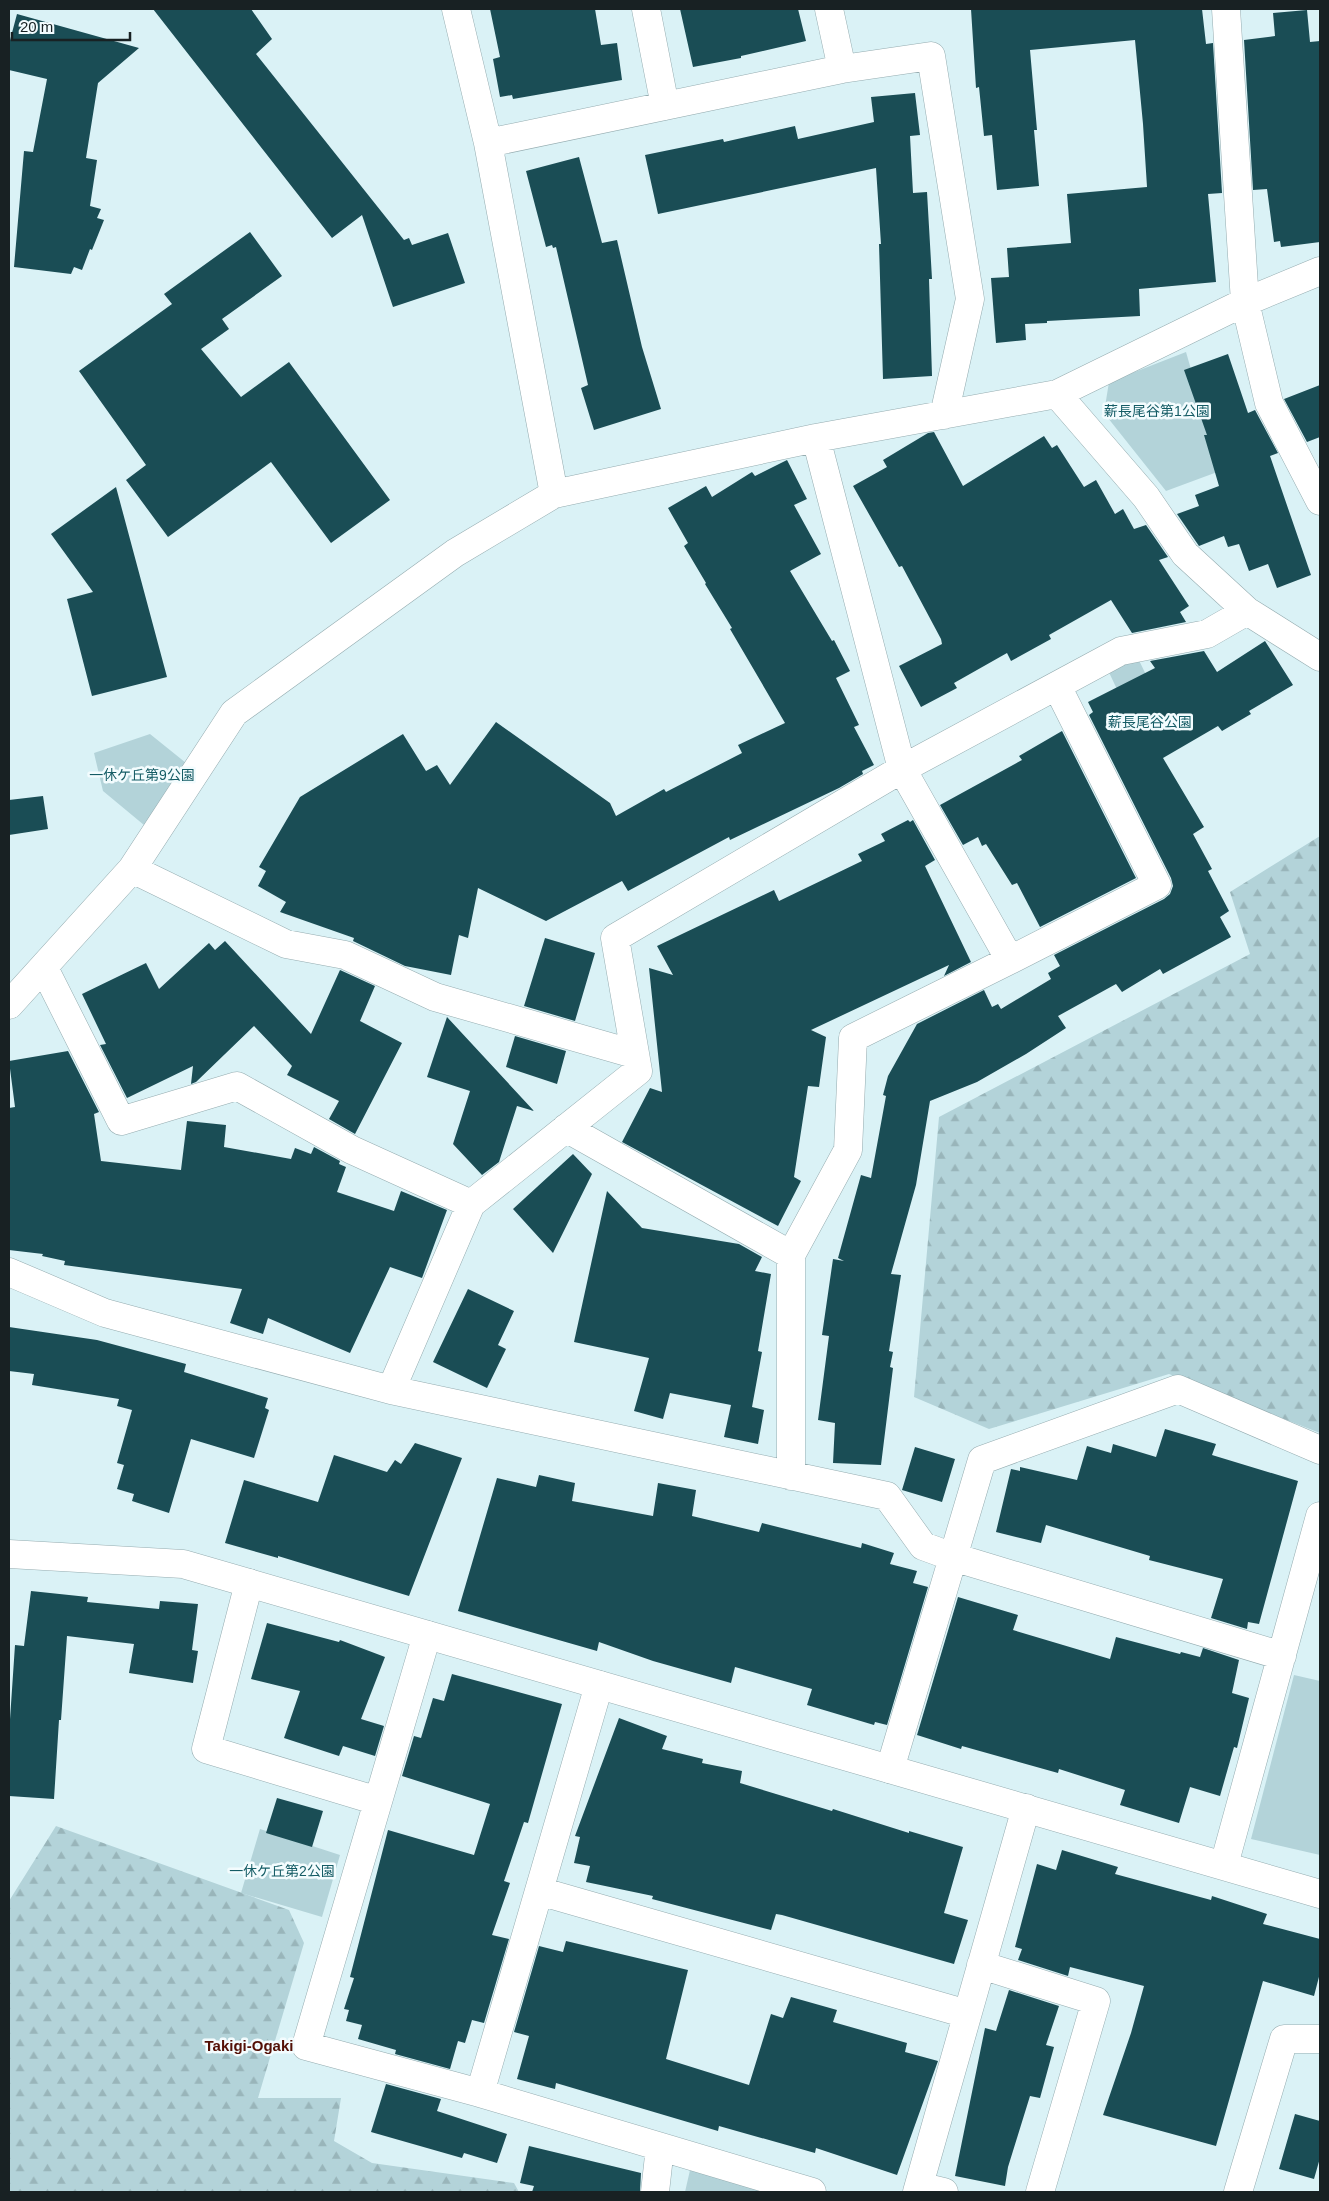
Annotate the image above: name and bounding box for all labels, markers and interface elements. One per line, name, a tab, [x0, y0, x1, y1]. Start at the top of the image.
scale bar	[12, 10, 130, 42]
text: 20 m	[20, 18, 53, 35]
park label: 薪長尾谷第1公園	[1104, 403, 1210, 419]
park label: 薪長尾谷公園	[1108, 714, 1192, 730]
park label: 一休ケ丘第9公園	[89, 767, 195, 783]
park label: 一休ケ丘第2公園	[229, 1863, 335, 1879]
district label: Takigi-Ogaki	[205, 2037, 293, 2054]

